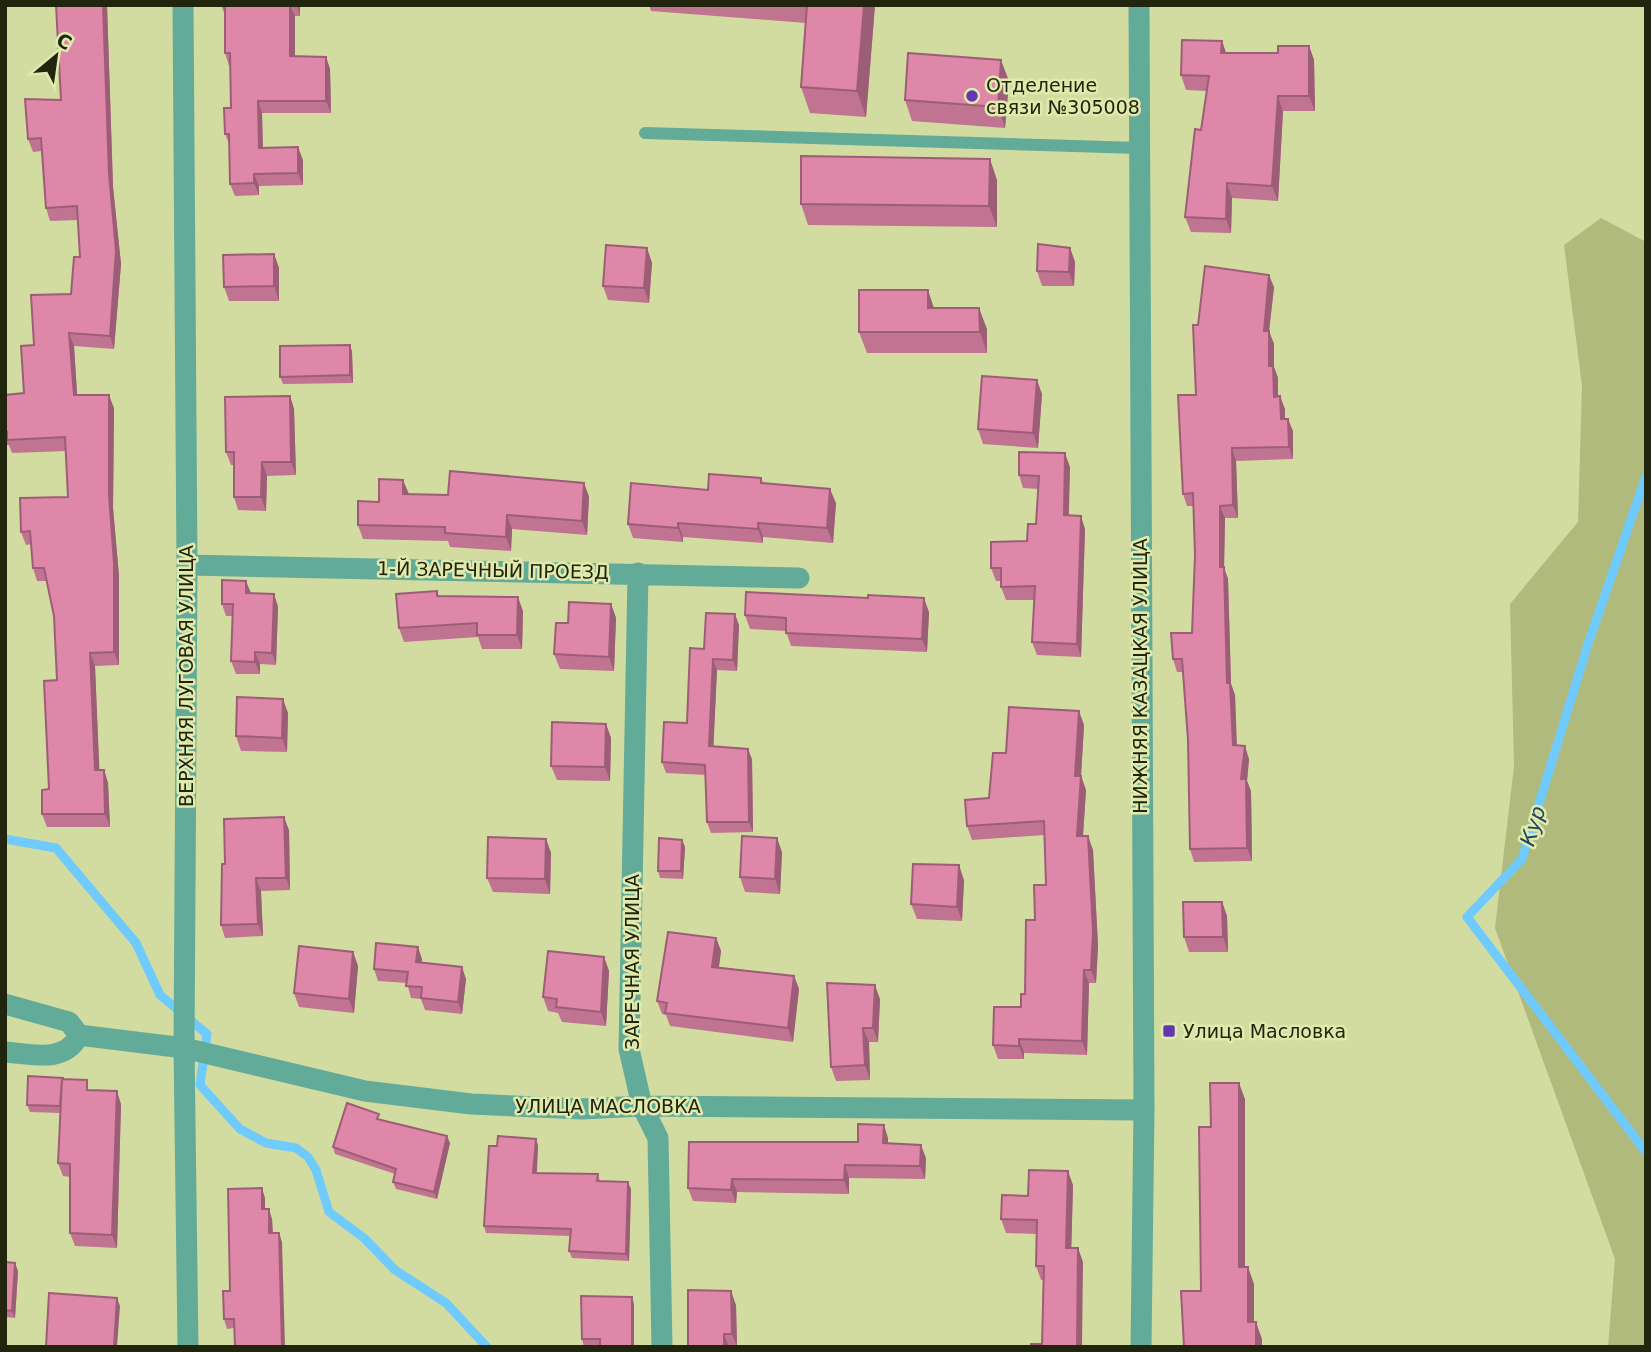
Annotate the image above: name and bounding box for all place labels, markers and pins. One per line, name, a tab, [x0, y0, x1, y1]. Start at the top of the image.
place label: Отделение связи №305008	[986, 74, 1140, 118]
marker: Отделение связи №305008	[964, 88, 980, 104]
place label: Улица Масловка	[1183, 1020, 1346, 1042]
marker: Улица Масловка	[1161, 1023, 1177, 1039]

